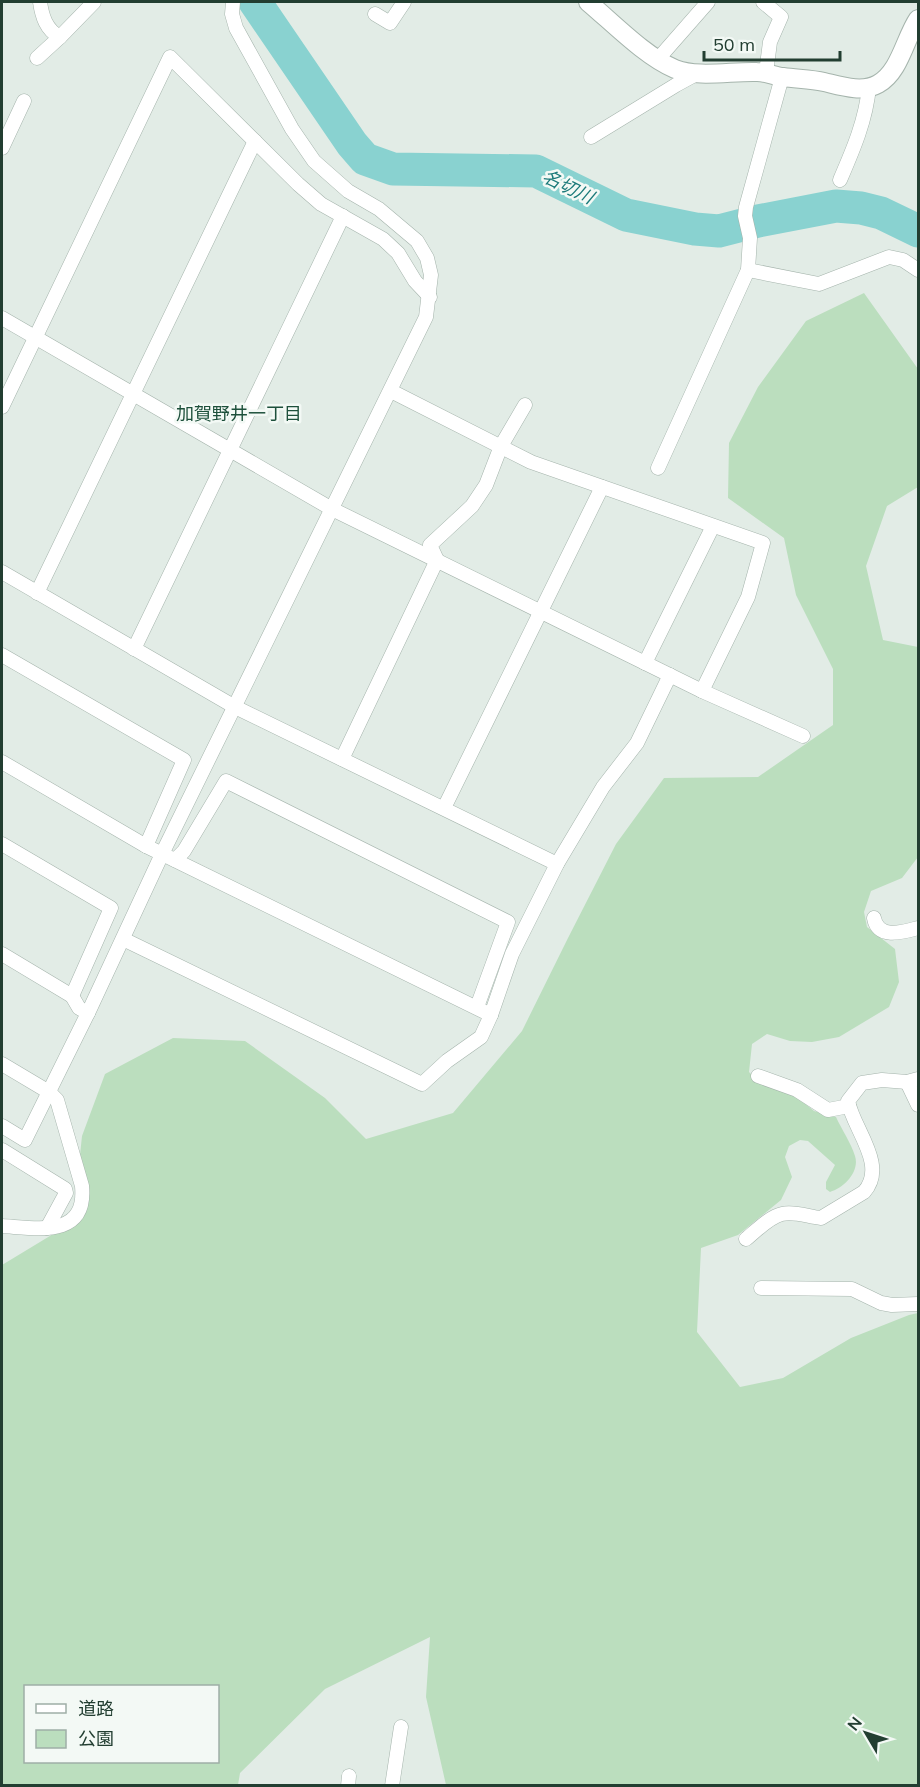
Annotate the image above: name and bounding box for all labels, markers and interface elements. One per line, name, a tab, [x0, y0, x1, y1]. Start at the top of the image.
scale bar	[704, 24, 840, 62]
text: 50 m	[713, 33, 755, 56]
water label: 名切川	[539, 164, 599, 210]
district label: 加賀野井一丁目	[176, 402, 302, 425]
legend	[24, 1685, 219, 1763]
text: 道路	[78, 1697, 114, 1720]
north arrow	[836, 1703, 896, 1763]
text: N	[843, 1713, 866, 1735]
text: 公園	[78, 1727, 114, 1750]

